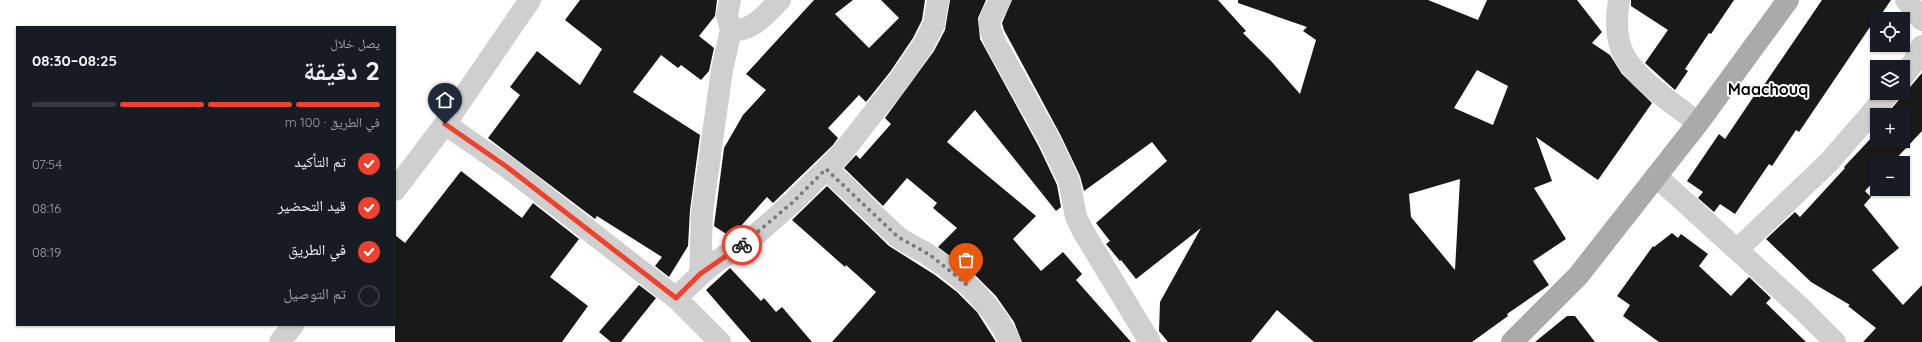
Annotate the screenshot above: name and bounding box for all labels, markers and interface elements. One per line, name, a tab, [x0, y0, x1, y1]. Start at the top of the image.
map controls	[1870, 12, 1910, 196]
button: locate	[1870, 12, 1910, 52]
text: يصل خلال	[330, 35, 380, 51]
text: 08:25–08:30	[32, 51, 117, 70]
text: 2 دقيقة	[303, 54, 380, 87]
button: layers	[1870, 60, 1910, 100]
district label: Maachouq	[1728, 79, 1808, 99]
pin	[428, 83, 462, 124]
icon: home	[434, 89, 456, 111]
button: +	[1870, 108, 1910, 148]
text: في الطريق · 100 m	[285, 114, 380, 130]
text: تم التأكيد	[294, 152, 346, 171]
icon: check	[358, 153, 380, 175]
text: 07:54	[32, 156, 62, 172]
button: −	[1870, 156, 1910, 196]
text: قيد التحضير	[278, 196, 346, 215]
icon: check	[358, 197, 380, 219]
text: 08:16	[32, 200, 61, 216]
courier	[722, 225, 762, 265]
icon: bike	[731, 234, 753, 256]
text: في الطريق	[288, 240, 346, 259]
icon: check	[358, 241, 380, 263]
pin	[949, 243, 983, 284]
text: 08:19	[32, 244, 61, 260]
icon: bag	[955, 249, 977, 271]
text: تم التوصيل	[284, 284, 346, 303]

